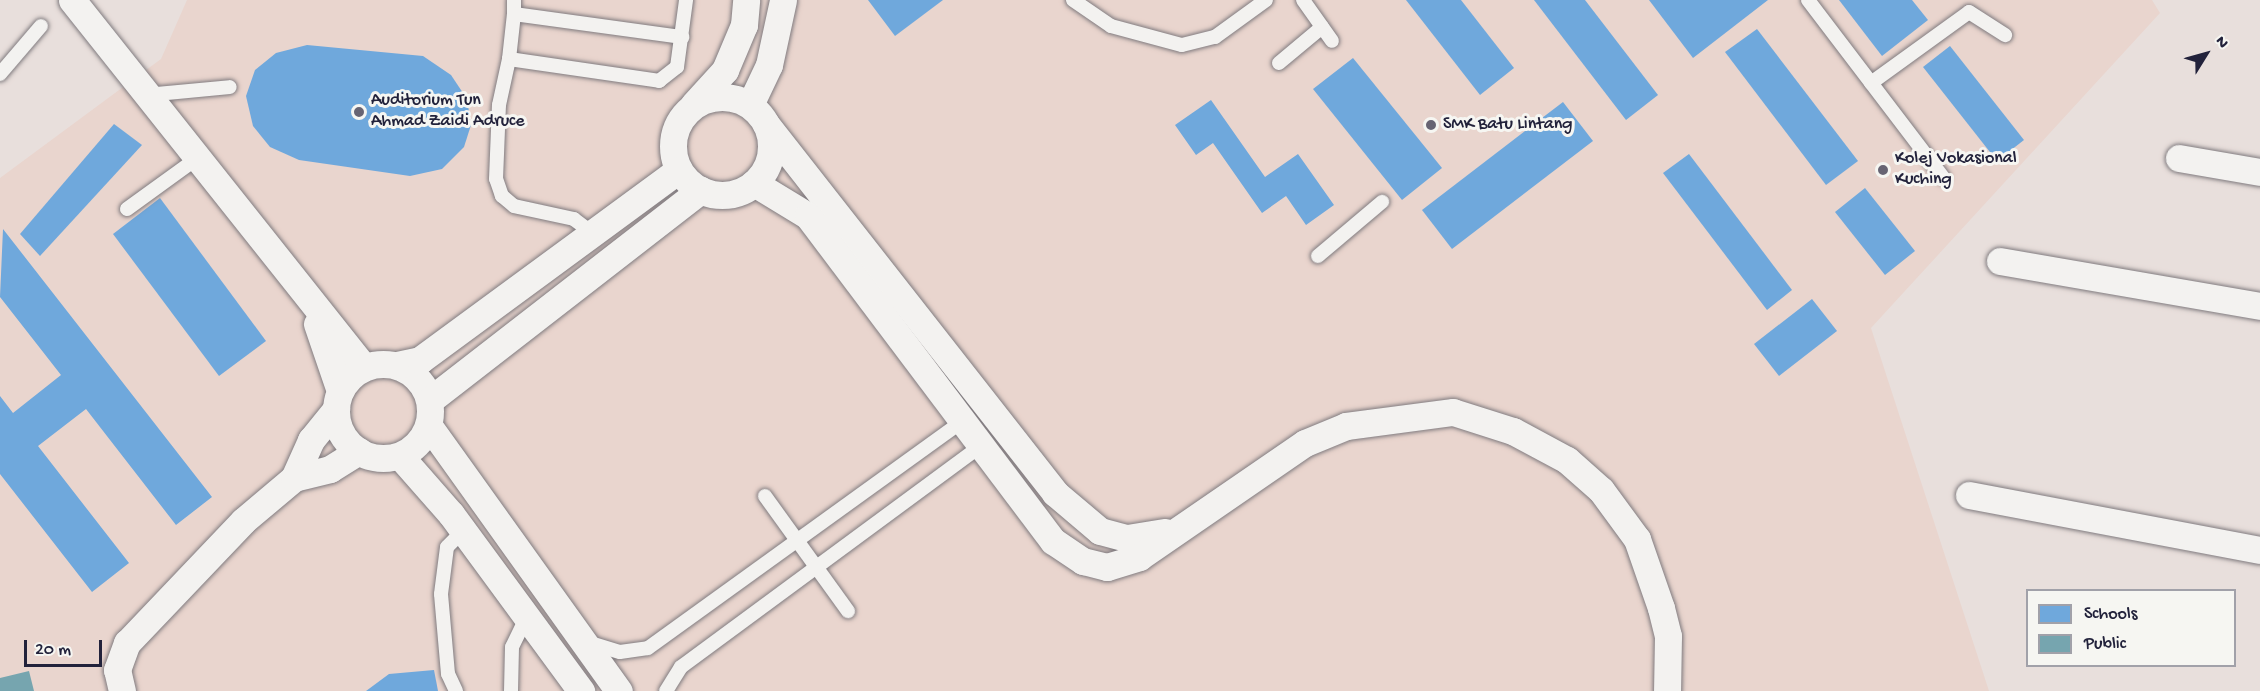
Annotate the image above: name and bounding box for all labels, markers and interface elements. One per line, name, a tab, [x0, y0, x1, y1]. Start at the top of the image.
north arrow	[2176, 24, 2236, 84]
text: N	[2210, 33, 2232, 53]
place label: Auditorium Tun Ahmad Zaidi Adruce	[371, 91, 525, 134]
marker: Auditorium Tun Ahmad Zaidi Adruce	[352, 105, 366, 119]
place label: SMK Batu Lintang	[1443, 114, 1572, 136]
marker: SMK Batu Lintang	[1424, 118, 1438, 132]
place label: Kolej Vokasional Kuching	[1895, 149, 2017, 192]
marker: Kolej Vokasional Kuching	[1876, 163, 1890, 177]
legend	[2026, 589, 2236, 667]
text: Schools	[2084, 604, 2137, 625]
scale bar	[27, 628, 105, 666]
text: Public	[2084, 634, 2126, 655]
text: 20 m	[35, 640, 71, 661]

